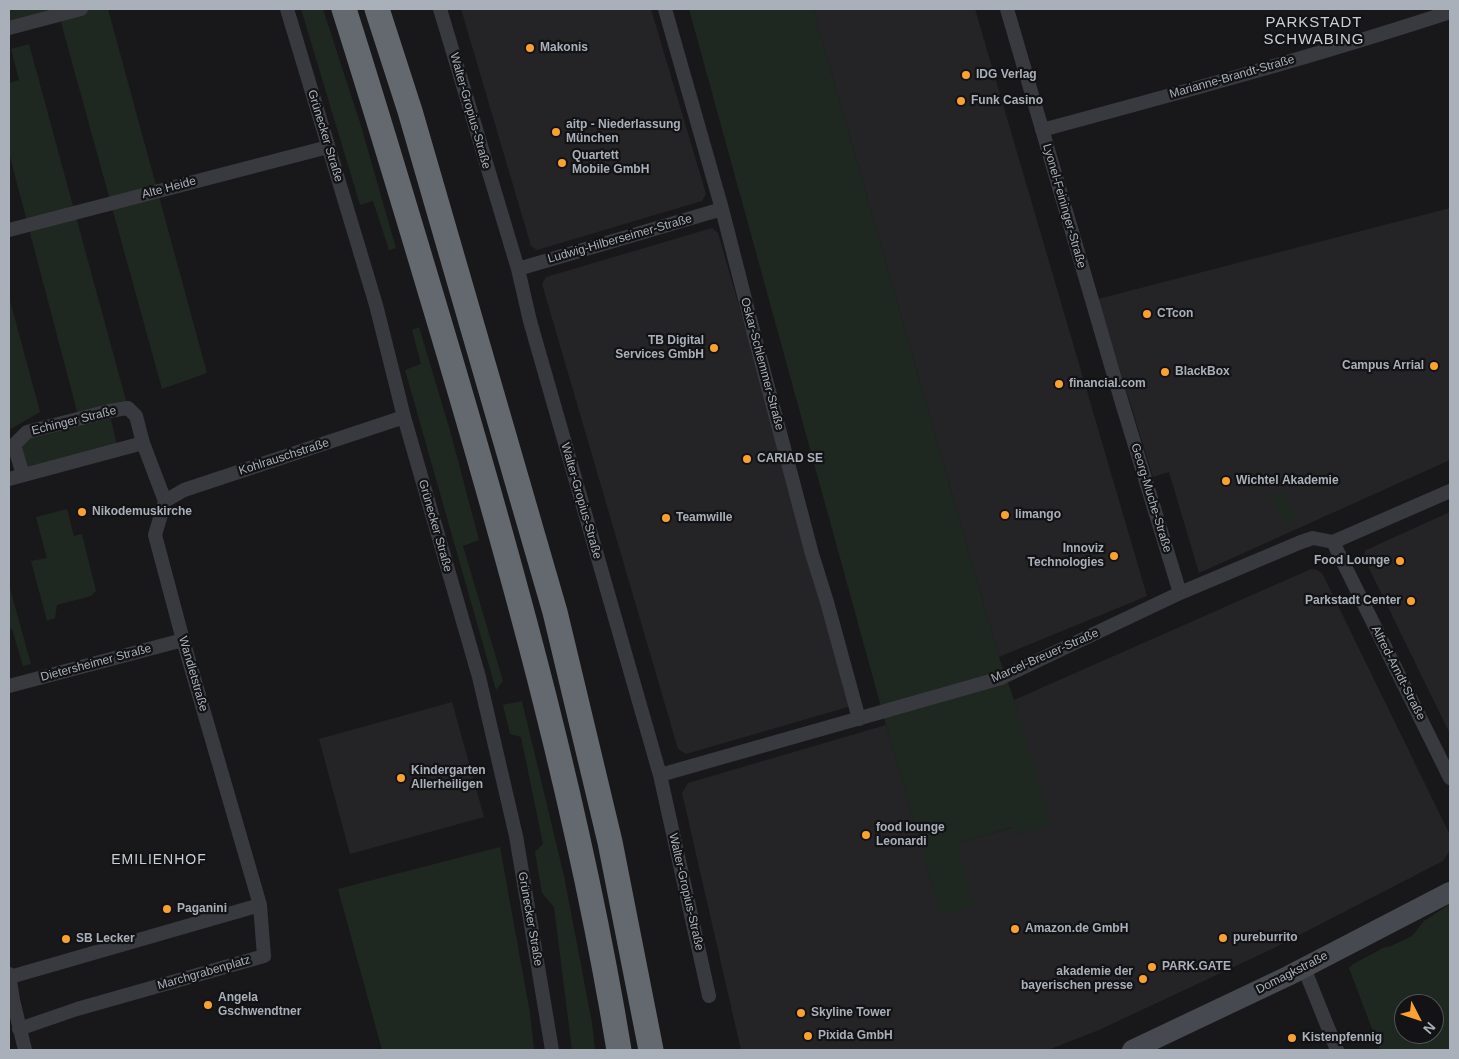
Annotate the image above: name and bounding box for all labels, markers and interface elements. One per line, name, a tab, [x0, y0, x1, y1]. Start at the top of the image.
district label: PARKSTADT SCHWABING	[1262, 14, 1366, 49]
place label: Makonis	[540, 41, 588, 55]
marker: Makonis	[524, 42, 536, 54]
street label: Walter-Gropius-Straße	[447, 51, 493, 171]
street label: Marianne-Brandt-Straße	[1168, 52, 1296, 102]
place label: IDG Verlag	[976, 68, 1037, 82]
marker: IDG Verlag	[960, 69, 972, 81]
street label: Grünecker Straße	[304, 88, 346, 184]
place label: Funk Casino	[971, 94, 1043, 108]
marker: Funk Casino	[955, 95, 967, 107]
place label: aitp - Niederlassung München	[566, 118, 681, 146]
marker: aitp - Niederlassung München	[550, 126, 562, 138]
street label: Lyonel-Feininger-Straße	[1039, 142, 1089, 270]
place label: Quartett Mobile GmbH	[572, 149, 649, 177]
marker: Quartett Mobile GmbH	[556, 157, 568, 169]
street label: Alte Heide	[140, 174, 198, 202]
street label: Ludwig-Hilberseimer-Straße	[546, 211, 694, 267]
street label: Oskar-Schlemmer-Straße	[737, 296, 787, 432]
place label: CTcon	[1157, 307, 1193, 321]
marker: CTcon	[1141, 308, 1153, 320]
place label: TB Digital Services GmbH	[615, 334, 704, 362]
marker: TB Digital Services GmbH	[708, 342, 720, 354]
place label: Campus Arrial	[1342, 359, 1424, 373]
marker: Campus Arrial	[1428, 360, 1440, 372]
place label: BlackBox	[1175, 365, 1230, 379]
marker: BlackBox	[1159, 366, 1171, 378]
place label: financial.com	[1069, 377, 1146, 391]
marker: financial.com	[1053, 378, 1065, 390]
street label: Echinger Straße	[30, 404, 118, 438]
street label: Kohlrauschstraße	[237, 436, 331, 478]
street label: Walter-Gropius-Straße	[558, 441, 604, 561]
street label: Georg-Muche-Straße	[1128, 442, 1174, 554]
place label: CARIAD SE	[757, 452, 823, 466]
marker: CARIAD SE	[741, 453, 753, 465]
place label: Wichtel Akademie	[1236, 474, 1339, 488]
marker: Wichtel Akademie	[1220, 475, 1232, 487]
street label: Grünecker Straße	[415, 478, 455, 574]
place label: Nikodemuskirche	[92, 505, 192, 519]
marker: Nikodemuskirche	[76, 506, 88, 518]
place label: limango	[1015, 508, 1061, 522]
marker: limango	[999, 509, 1011, 521]
place label: Teamwille	[676, 511, 732, 525]
marker: Teamwille	[660, 512, 672, 524]
place label: Innoviz Technologies	[1028, 542, 1104, 570]
marker: Innoviz Technologies	[1108, 550, 1120, 562]
place label: Food Lounge	[1314, 554, 1390, 568]
marker: Food Lounge	[1394, 555, 1406, 567]
place label: Parkstadt Center	[1305, 594, 1401, 608]
marker: Parkstadt Center	[1405, 595, 1417, 607]
street label: Alfred-Arndt-Straße	[1368, 623, 1428, 723]
street label: Marcel-Breuer-Straße	[989, 626, 1101, 686]
street label: Wandletstraße	[175, 635, 211, 713]
street label: Dietersheimer Straße	[39, 641, 153, 685]
place label: Kindergarten Allerheiligen	[411, 764, 486, 792]
marker: Kindergarten Allerheiligen	[395, 772, 407, 784]
place label: food lounge Leonardi	[876, 821, 945, 849]
marker: food lounge Leonardi	[860, 829, 872, 841]
street label: Walter-Gropius-Straße	[665, 832, 707, 952]
district label: EMILIENHOF	[110, 852, 208, 868]
street label: Grünecker Straße	[515, 871, 545, 967]
place label: Paganini	[177, 902, 227, 916]
marker: Paganini	[161, 903, 173, 915]
place label: Amazon.de GmbH	[1025, 922, 1128, 936]
marker: Amazon.de GmbH	[1009, 923, 1021, 935]
place label: pureburrito	[1233, 931, 1298, 945]
place label: SB Lecker	[76, 932, 135, 946]
marker: pureburrito	[1217, 932, 1229, 944]
marker: SB Lecker	[60, 933, 72, 945]
street label: Domagkstraße	[1254, 949, 1330, 997]
street label: Marchgrabenplatz	[156, 953, 252, 993]
place label: PARK.GATE	[1162, 960, 1231, 974]
marker: PARK.GATE	[1146, 961, 1158, 973]
place label: akademie der bayerischen presse	[1021, 965, 1133, 993]
marker: akademie der bayerischen presse	[1137, 973, 1149, 985]
place label: Angela Gschwendtner	[218, 991, 301, 1019]
north arrow	[1394, 994, 1444, 1044]
marker: Angela Gschwendtner	[202, 999, 214, 1011]
place label: Skyline Tower	[811, 1006, 891, 1020]
marker: Skyline Tower	[795, 1007, 807, 1019]
text: N	[1420, 1019, 1439, 1037]
place label: Pixida GmbH	[818, 1029, 893, 1043]
marker: Pixida GmbH	[802, 1030, 814, 1042]
place label: Kistenpfennig	[1302, 1031, 1382, 1045]
marker: Kistenpfennig	[1286, 1032, 1298, 1044]

